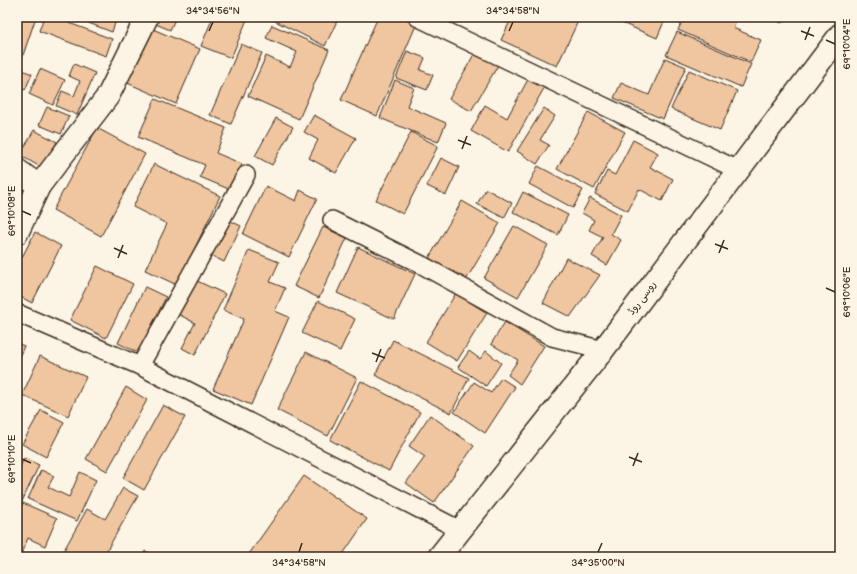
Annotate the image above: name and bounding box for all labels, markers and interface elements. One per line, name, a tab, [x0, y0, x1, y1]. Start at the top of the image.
text: 34°34'56"N	[186, 5, 240, 17]
text: 34°34'58"N	[486, 5, 540, 17]
text: 69°10'04"E	[841, 18, 853, 69]
text: 69°10'08"E	[6, 185, 18, 236]
text: 69°10'06"E	[841, 266, 853, 317]
street label: روسی روڈ	[625, 279, 659, 318]
text: 69°10'10"E	[6, 434, 18, 483]
text: 34°34'58"N	[272, 557, 326, 569]
text: 34°35'00"N	[571, 557, 625, 569]

